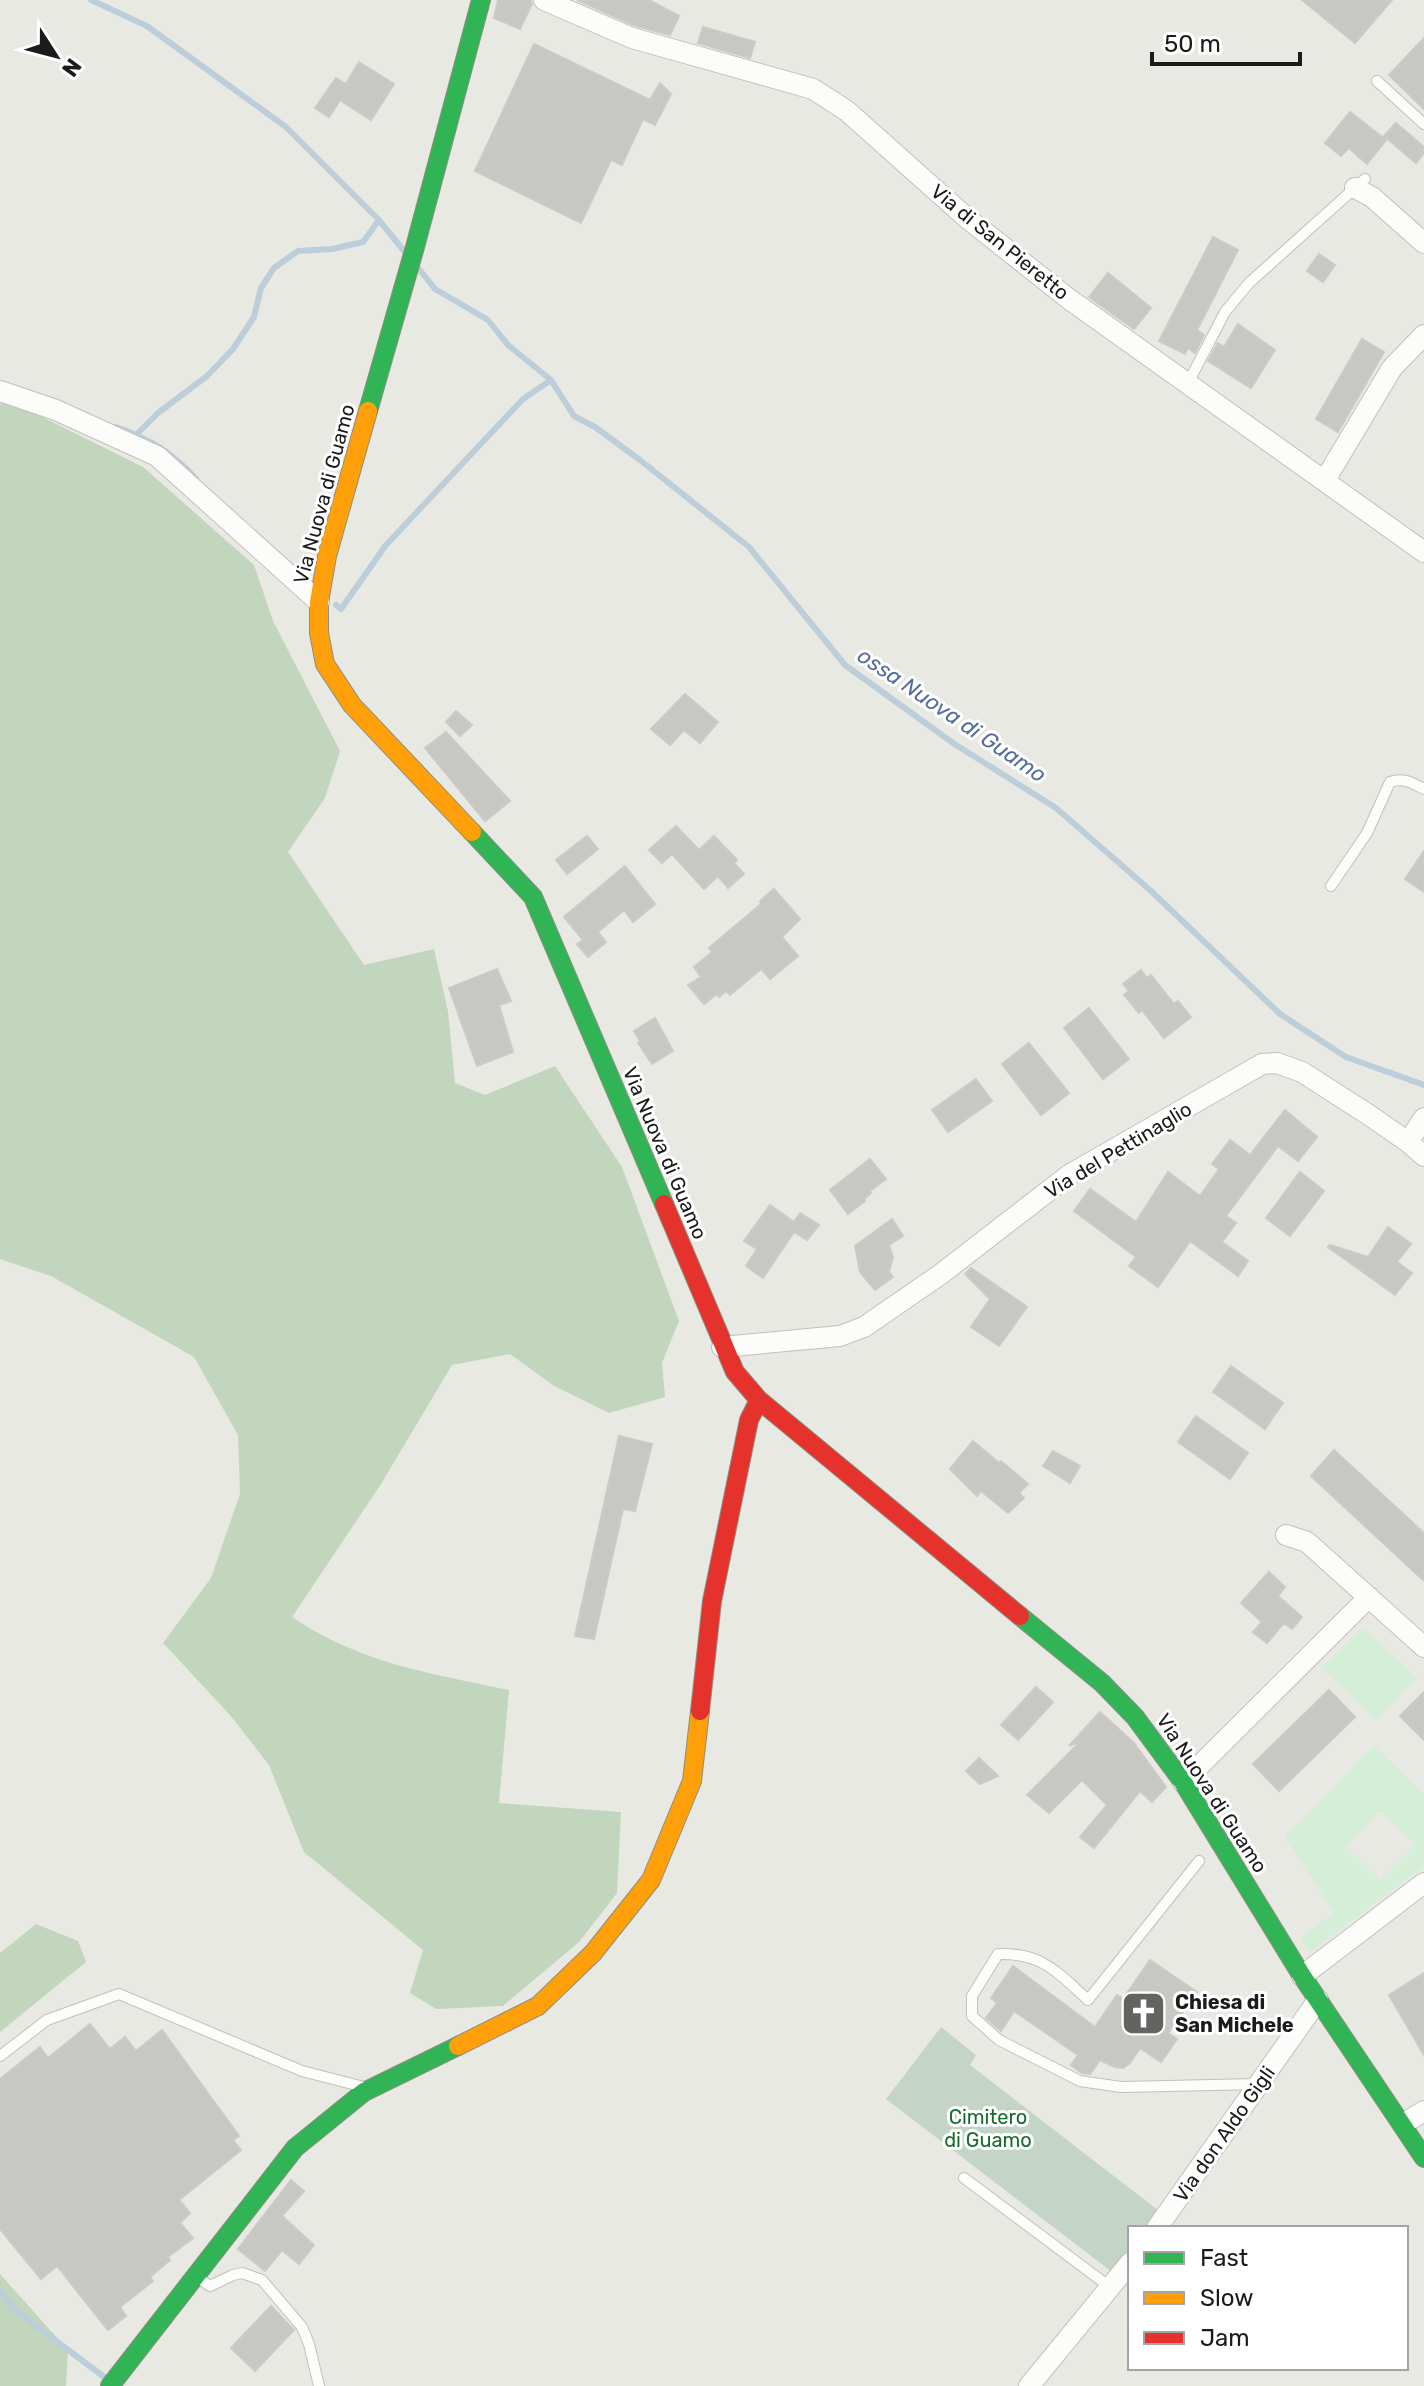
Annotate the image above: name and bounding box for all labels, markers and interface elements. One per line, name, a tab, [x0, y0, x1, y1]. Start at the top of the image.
north arrow	[16, 16, 96, 96]
scale bar	[1152, 16, 1300, 66]
text: 50 m	[1164, 30, 1221, 58]
text: N	[56, 53, 87, 82]
street label: Via di San Pieretto	[926, 179, 1074, 305]
street label: Via Nuova di Guamo	[288, 402, 360, 586]
water label: ossa Nuova di Guamo	[852, 642, 1052, 788]
street label: Via Nuova di Guamo	[618, 1063, 712, 1243]
street label: Via del Pettinaglio	[1040, 1097, 1196, 1203]
street label: Via Nuova di Guamo	[1152, 1709, 1272, 1877]
church icon: Chiesa di San Michele	[1120, 1989, 1168, 2037]
place label: Chiesa di San Michele	[1175, 1990, 1294, 2037]
street label: Via don Aldo Gigli	[1168, 2061, 1280, 2207]
park label: Cimitero di Guamo	[944, 2105, 1032, 2152]
legend	[1128, 2226, 1408, 2370]
text: Fast	[1200, 2244, 1248, 2272]
text: Slow	[1200, 2284, 1253, 2312]
text: Jam	[1200, 2324, 1250, 2352]

